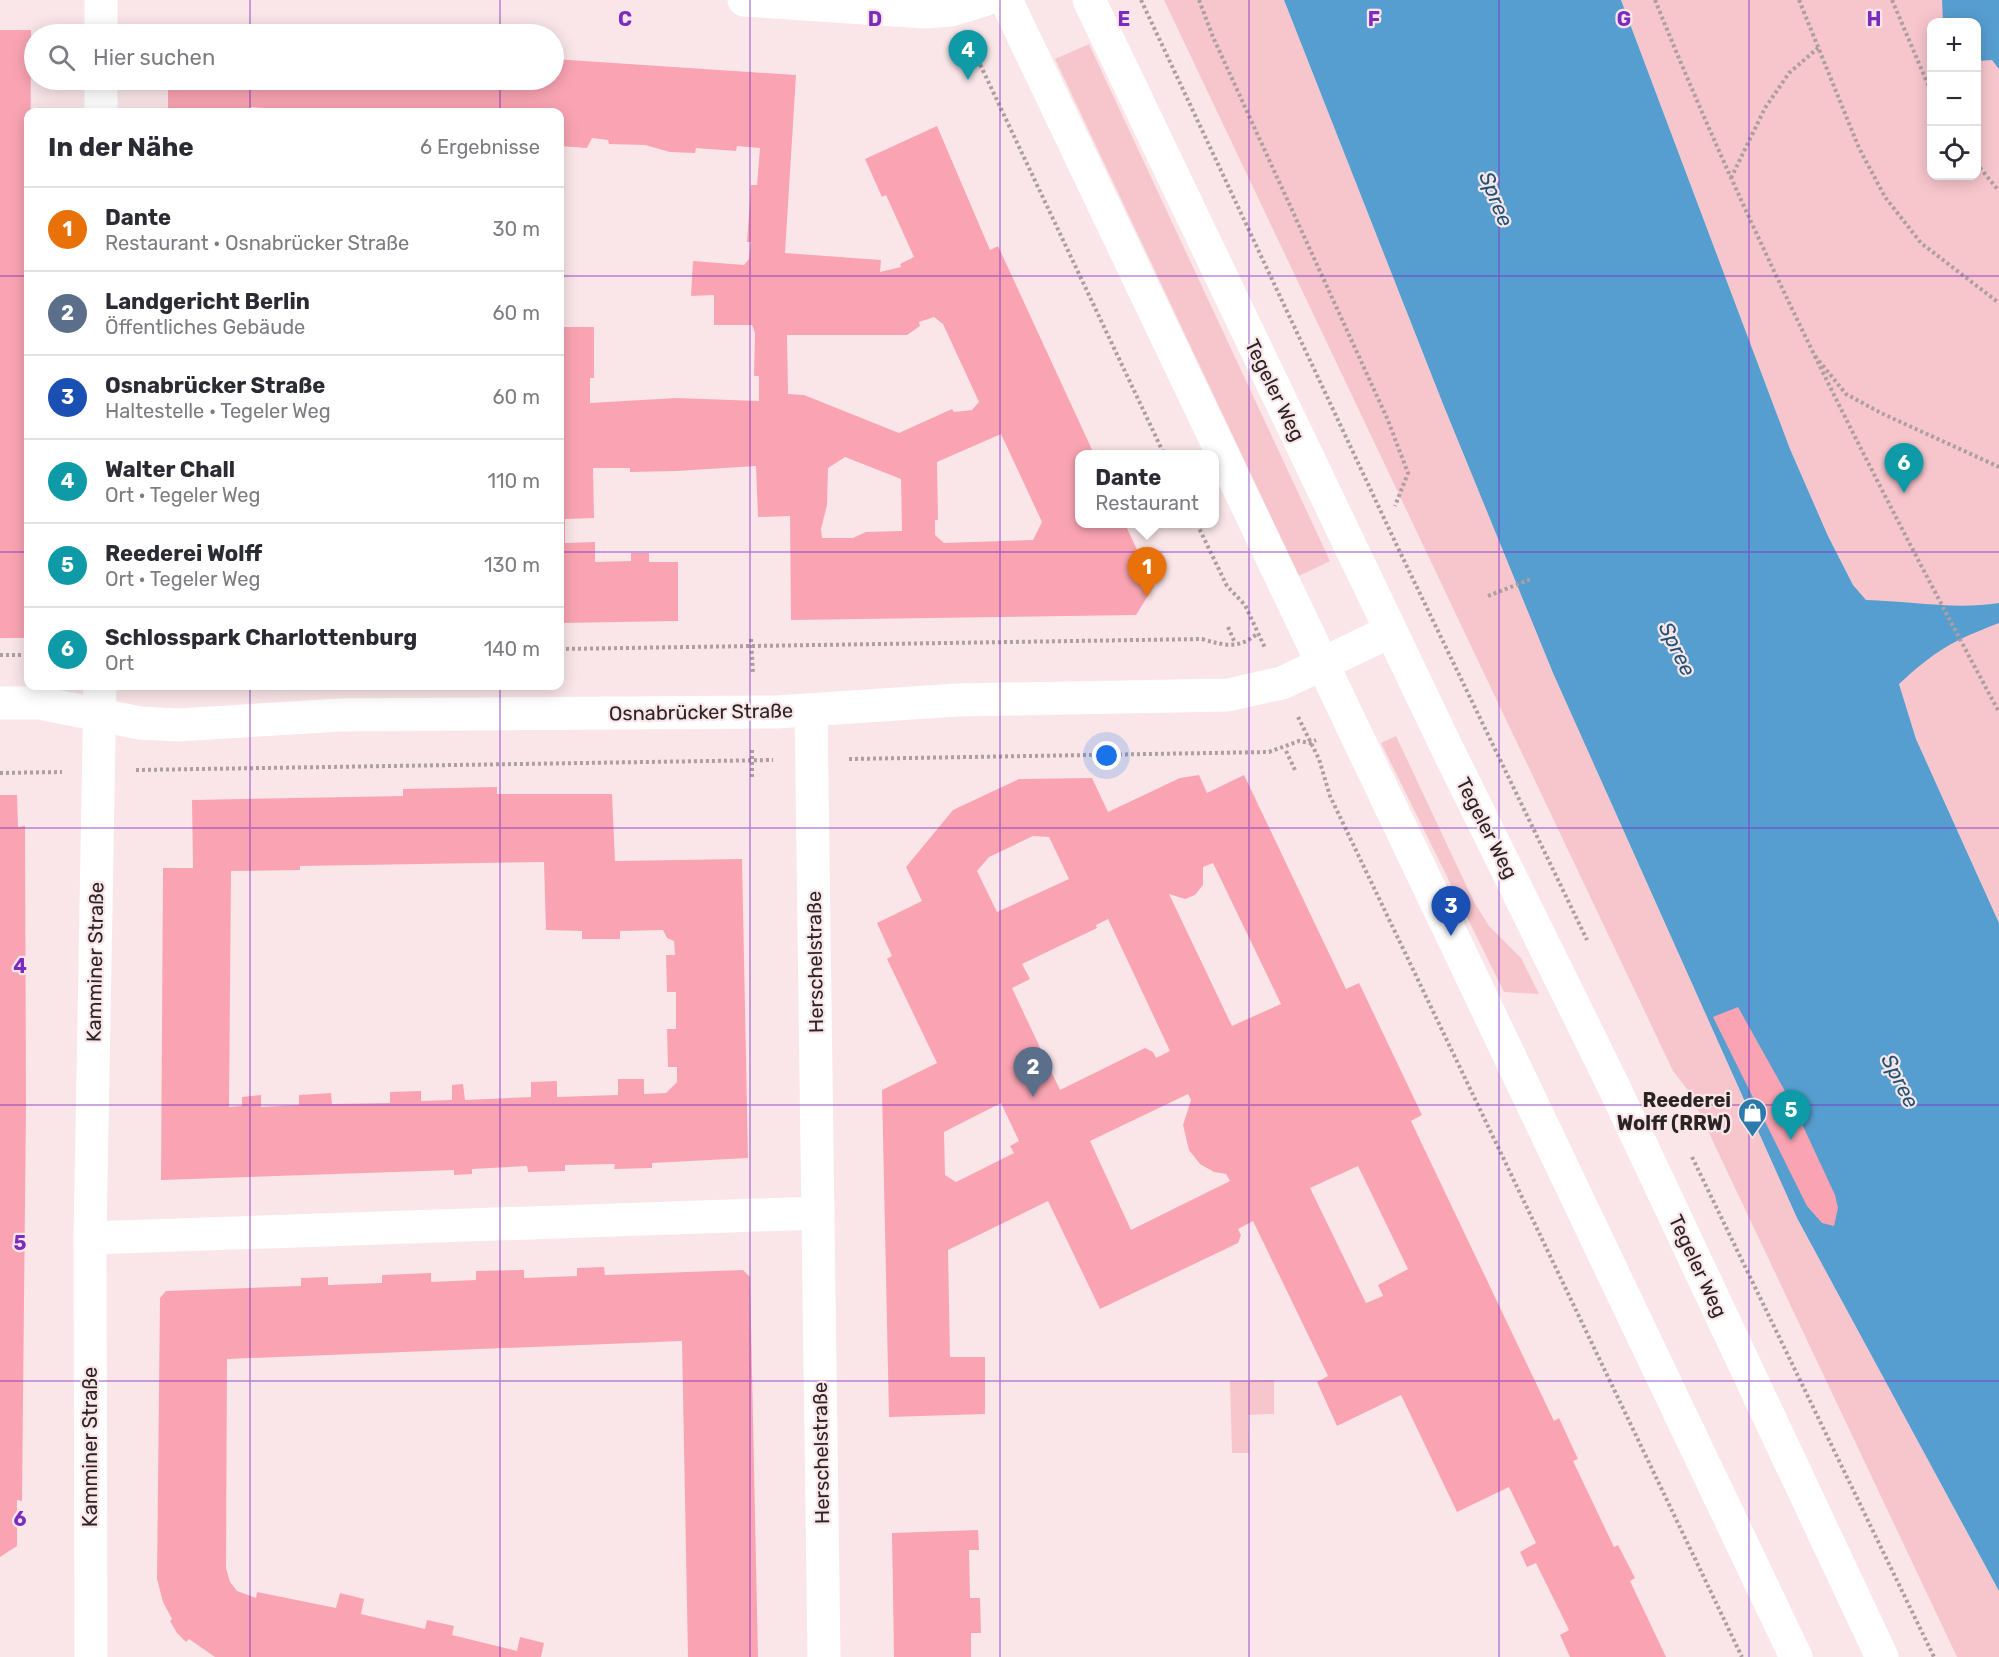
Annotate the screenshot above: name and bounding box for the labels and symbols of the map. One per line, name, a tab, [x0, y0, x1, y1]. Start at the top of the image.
text: C	[618, 7, 632, 31]
text: D	[868, 7, 882, 31]
text: E	[1118, 7, 1130, 31]
text: F	[1368, 7, 1380, 31]
text: G	[1617, 7, 1631, 31]
text: H	[1867, 7, 1881, 31]
pin: 4	[948, 31, 988, 80]
water label: Spree	[1474, 168, 1519, 230]
street label: Tegeler Weg	[1240, 335, 1310, 445]
pin: 6	[1884, 444, 1924, 493]
pin: 1	[1128, 548, 1166, 597]
water label: Spree	[1654, 618, 1701, 680]
street label: Osnabrücker Straße	[609, 698, 793, 726]
your location	[1092, 741, 1121, 770]
street label: Tegeler Weg	[1451, 773, 1523, 883]
street label: Kamminer Straße	[82, 882, 108, 1042]
pin: 3	[1432, 886, 1470, 936]
street label: Herschelstraße	[802, 891, 828, 1033]
text: 4	[13, 954, 27, 978]
pin: 2	[1014, 1048, 1052, 1097]
water label: Spree	[1876, 1050, 1925, 1112]
place label: Reederei Wolff (RRW)	[1617, 1088, 1731, 1135]
pin: 5	[1772, 1090, 1810, 1140]
shop icon: Reederei Wolff (RRW)	[1736, 1096, 1768, 1138]
street label: Tegeler Weg	[1664, 1211, 1732, 1321]
text: 5	[14, 1231, 27, 1255]
street label: Kamminer Straße	[78, 1367, 102, 1527]
street label: Herschelstraße	[808, 1382, 834, 1524]
text: 6	[13, 1507, 27, 1531]

